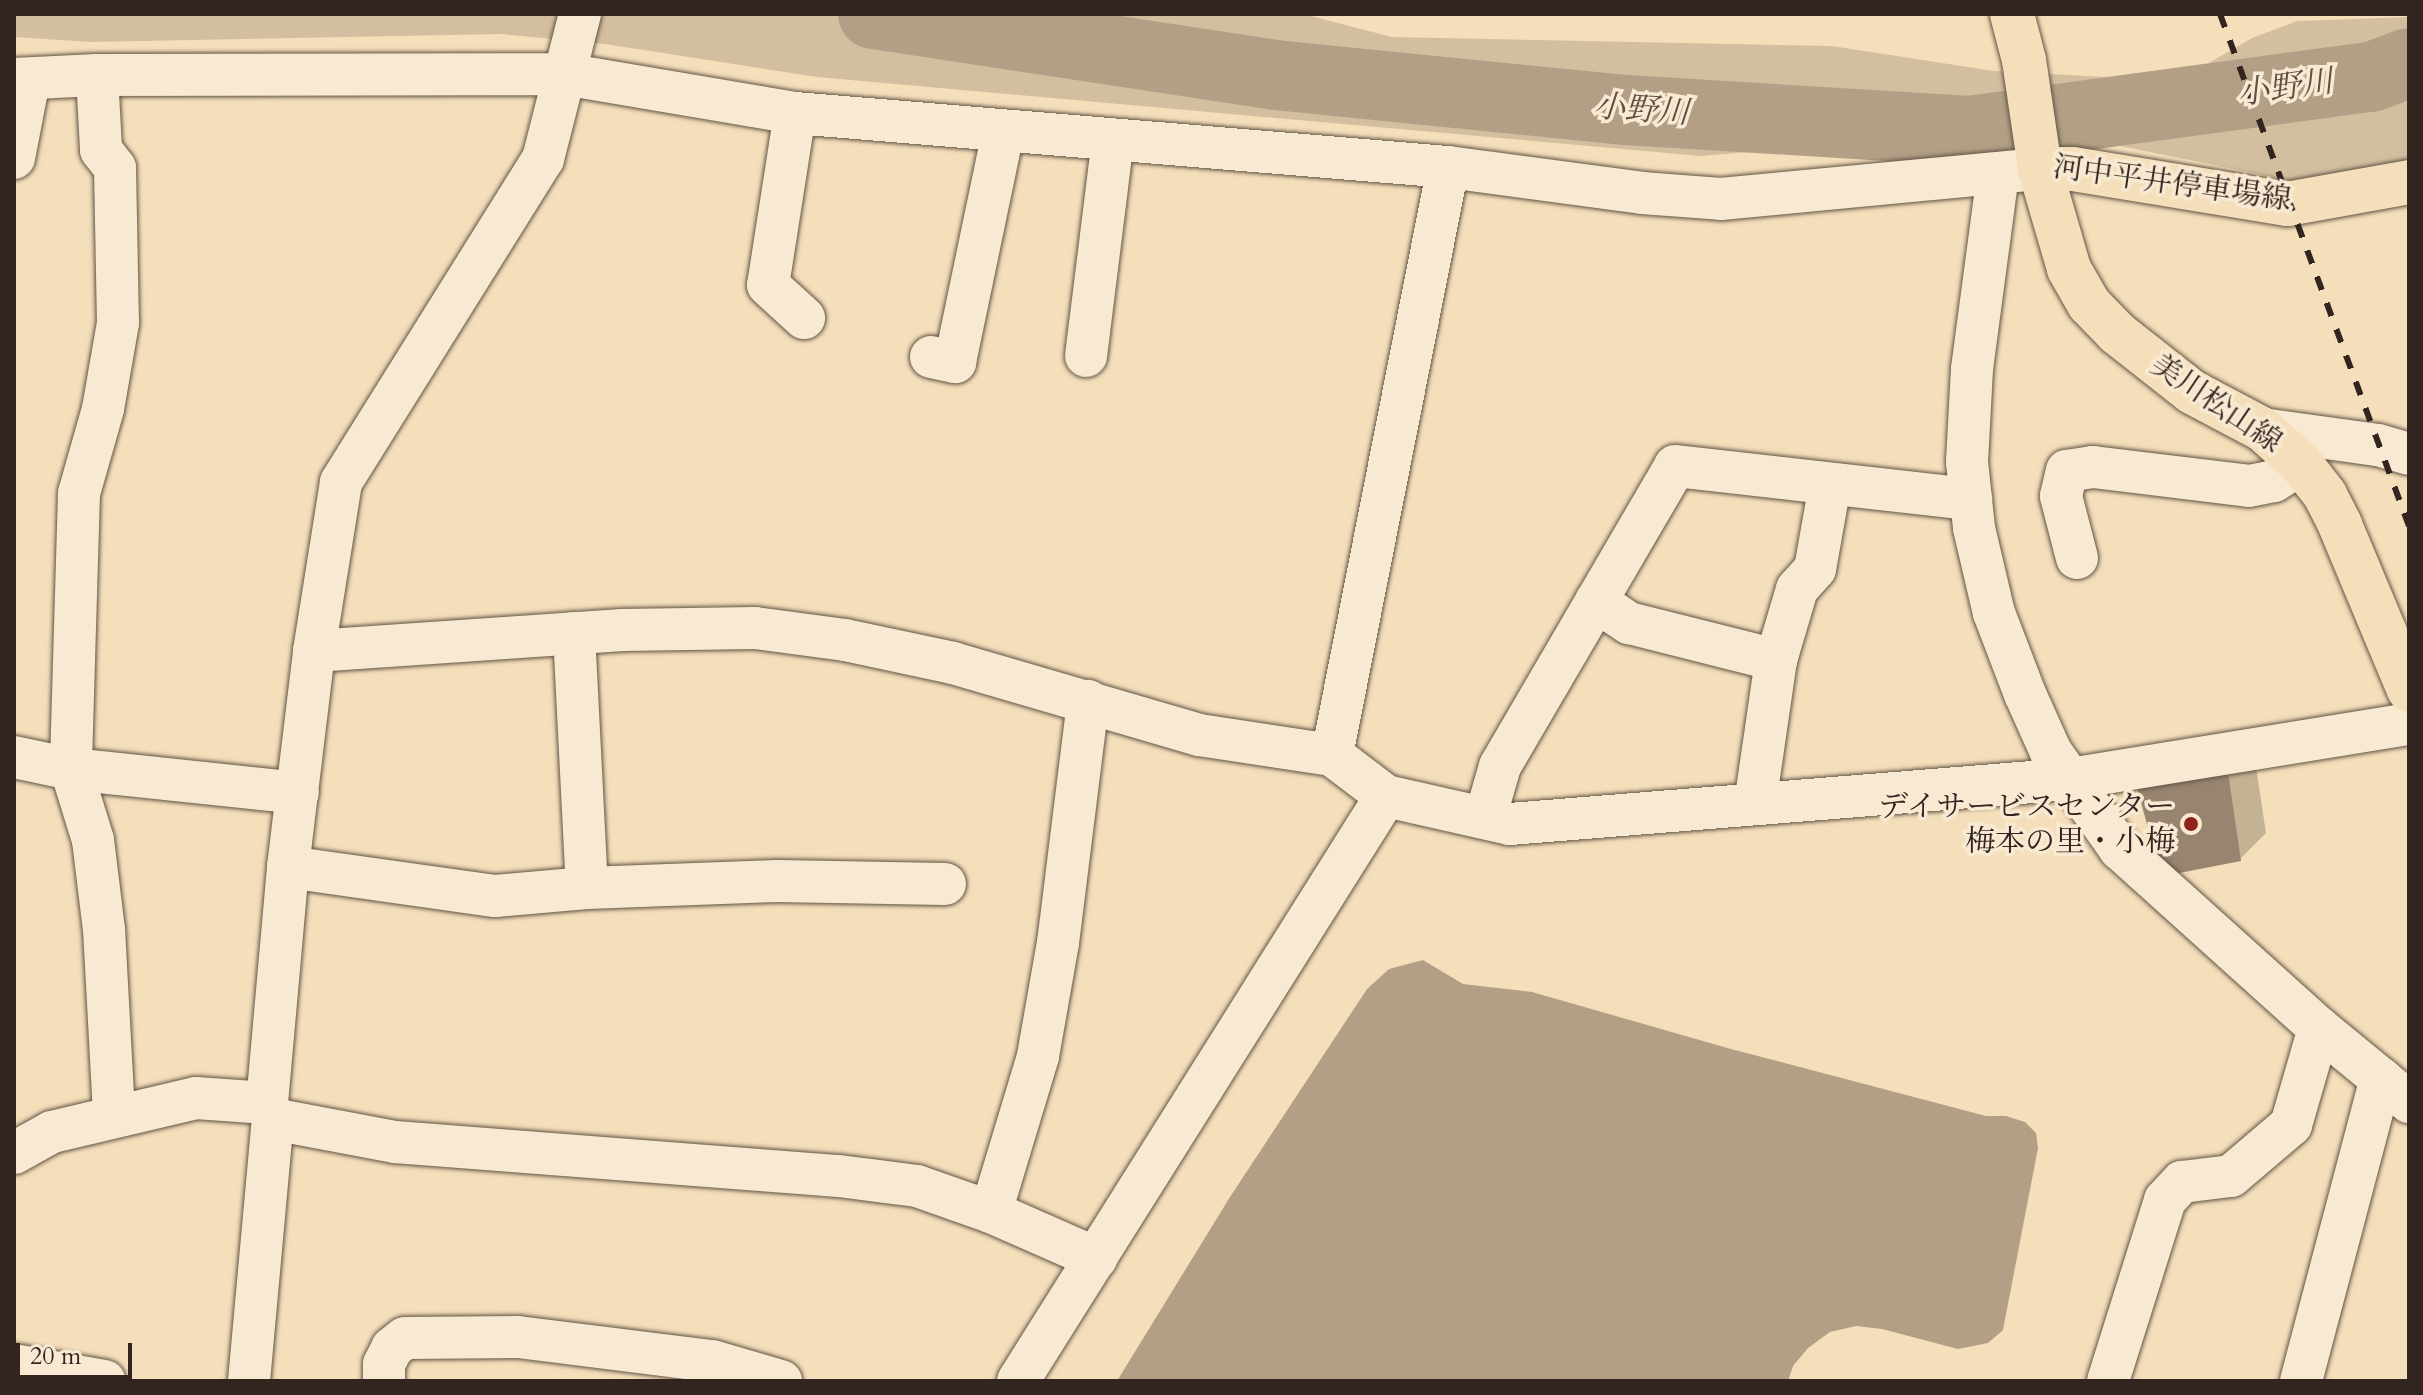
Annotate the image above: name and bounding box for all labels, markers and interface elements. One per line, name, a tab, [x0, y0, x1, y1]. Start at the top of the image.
water label: 小野川	[2235, 62, 2335, 114]
water label: 小野川	[1592, 87, 1690, 133]
street label: 河中平井停車場線	[2051, 149, 2293, 219]
street label: 美川松山線	[2144, 347, 2288, 461]
place label: デイサービスセンター 梅本の里・小梅	[1875, 789, 2175, 860]
marker: デイサービスセンター 梅本の里・小梅	[2182, 815, 2200, 833]
scale bar	[20, 1327, 136, 1377]
text: 20 m	[30, 1340, 81, 1373]

